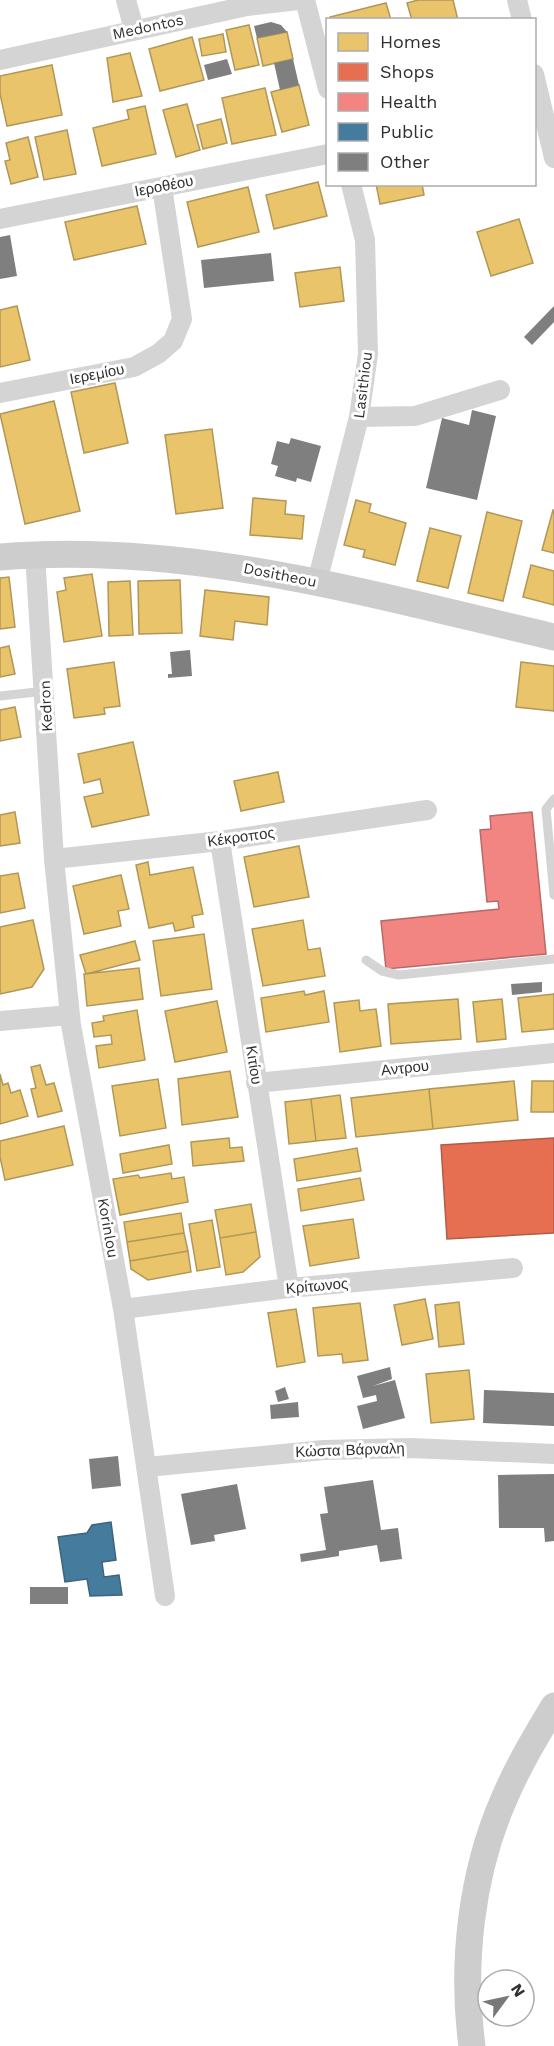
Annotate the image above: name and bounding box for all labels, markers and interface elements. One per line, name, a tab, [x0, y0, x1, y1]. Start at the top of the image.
street label: Medontos	[111, 11, 185, 43]
legend	[326, 18, 536, 186]
text: Homes	[380, 31, 441, 52]
text: Shops	[380, 61, 434, 82]
text: Health	[380, 91, 437, 112]
text: Public	[380, 121, 434, 142]
text: Other	[380, 151, 430, 172]
street label: Ιεροθέου	[133, 172, 195, 200]
street label: Lasithiou	[350, 351, 376, 419]
street label: Ιερεμίου	[68, 360, 126, 388]
street label: Dositheou	[242, 559, 318, 591]
street label: Kedron	[36, 680, 56, 732]
street label: Κέκροπος	[206, 823, 276, 851]
street label: Κιτίου	[242, 1044, 266, 1086]
street label: Αντρου	[380, 1057, 430, 1079]
street label: Korinlou	[94, 1197, 122, 1259]
street label: Κρίτωνος	[285, 1274, 349, 1298]
street label: Κώστα Βάρναλη	[295, 1439, 405, 1461]
north arrow	[476, 1968, 536, 2028]
text: N	[507, 1980, 529, 2000]

